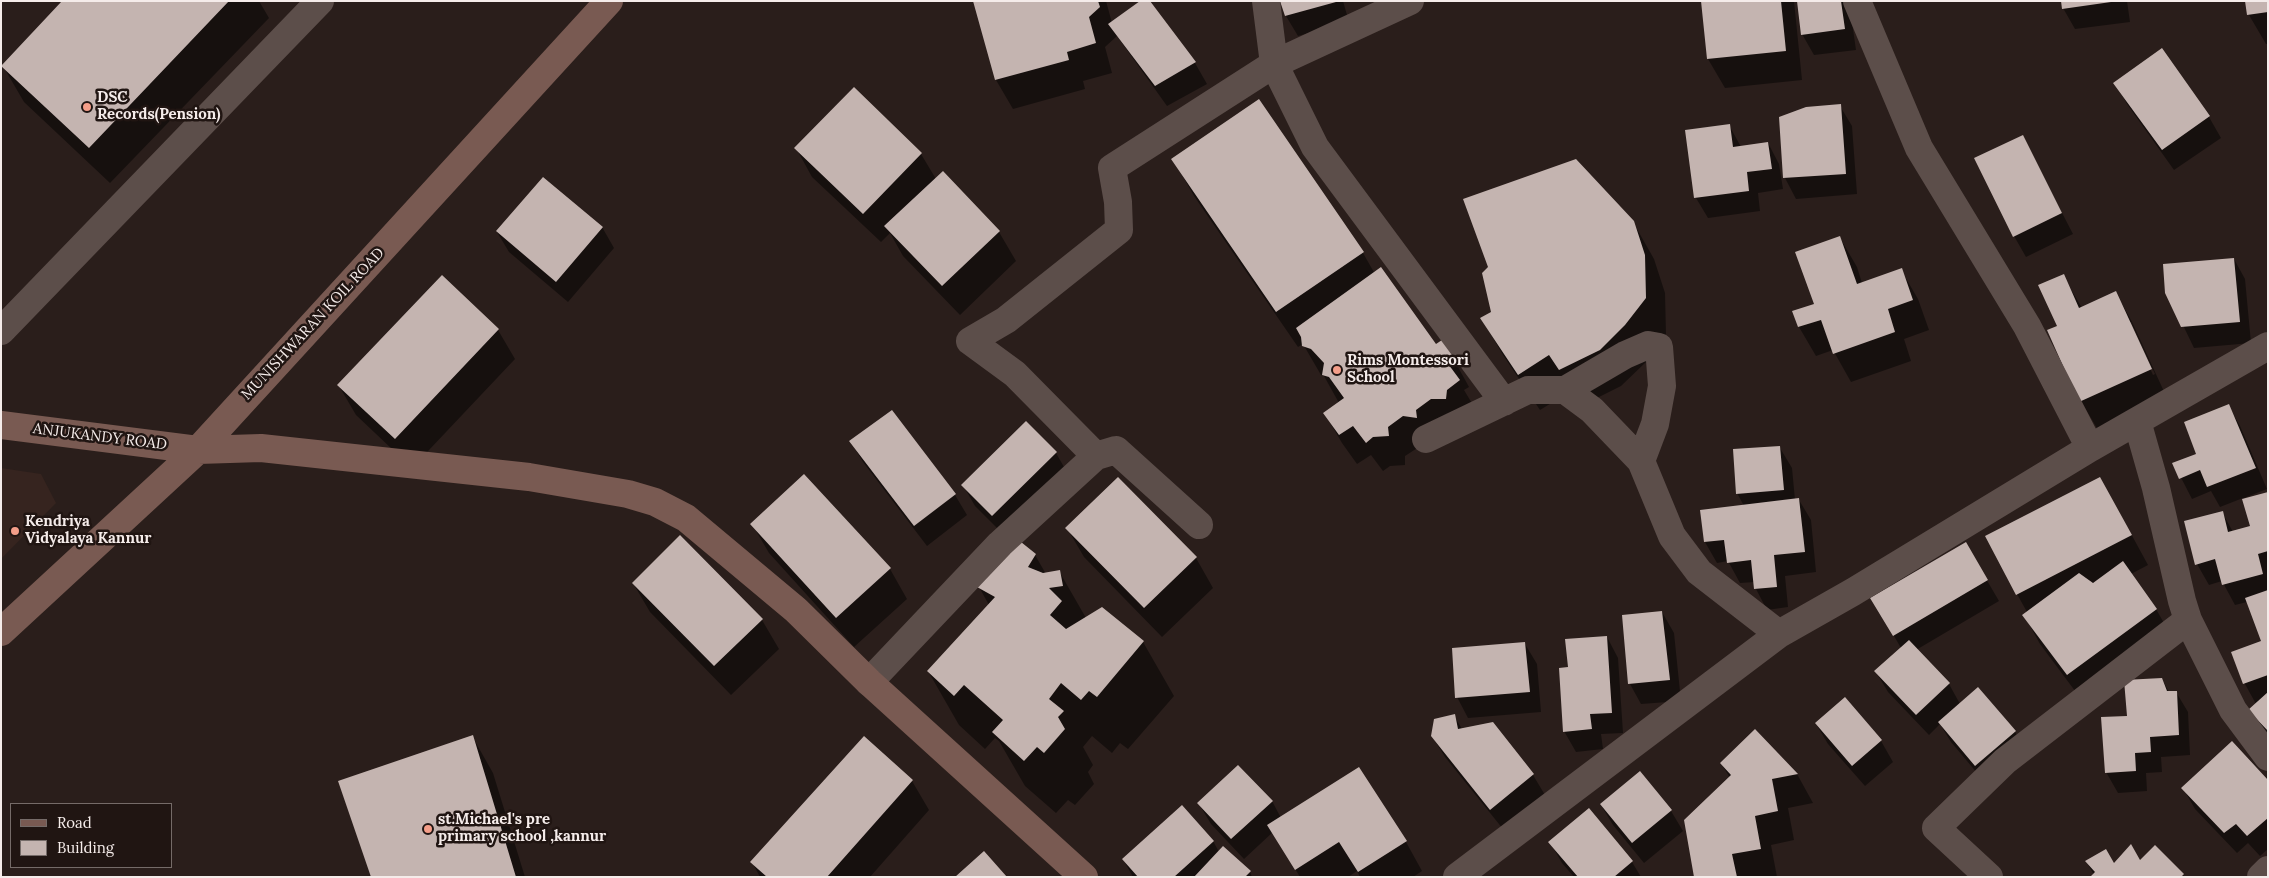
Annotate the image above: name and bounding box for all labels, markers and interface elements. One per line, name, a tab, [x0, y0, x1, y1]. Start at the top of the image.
place label: DSC Records(Pension)	[97, 89, 220, 124]
marker: DSC Records(Pension)	[81, 101, 93, 113]
street label: MUNISHWARAN KOIL ROAD	[238, 244, 388, 404]
place label: Rims Montessori School	[1347, 352, 1469, 387]
marker: Rims Montessori School	[1331, 364, 1343, 376]
street label: ANJUKANDY ROAD	[32, 420, 168, 454]
place label: Kendriya Vidyalaya Kannur	[25, 513, 151, 548]
marker: Kendriya Vidyalaya Kannur	[9, 525, 21, 537]
legend	[10, 803, 172, 868]
place label: st.Michael's pre primary school ,kannur	[438, 811, 606, 846]
text: Road	[57, 813, 92, 832]
marker: st.Michael's pre primary school ,kannur	[422, 823, 434, 835]
text: Building	[57, 838, 114, 857]

